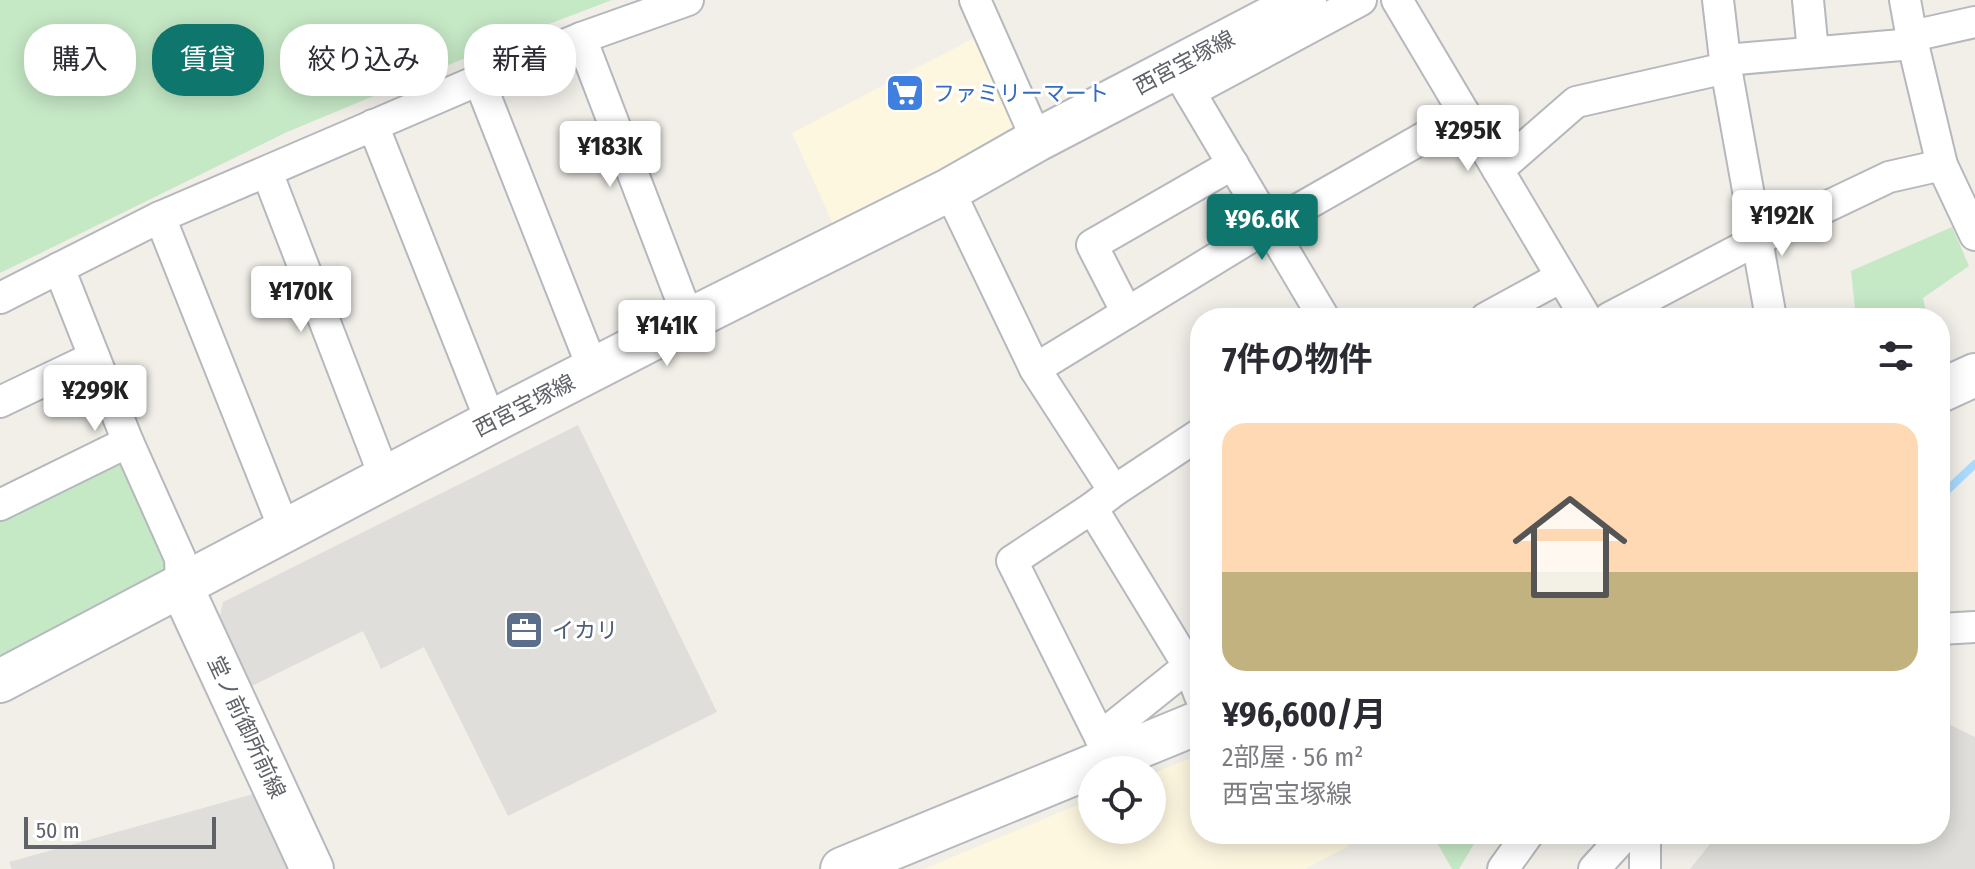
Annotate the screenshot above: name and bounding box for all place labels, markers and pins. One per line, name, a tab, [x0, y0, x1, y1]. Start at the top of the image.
supermarket icon: ファミリーマート	[884, 72, 926, 114]
place label: ファミリーマート	[933, 80, 1109, 107]
pin: ¥295K	[1412, 105, 1524, 173]
pin: ¥183K	[554, 121, 666, 189]
pin: ¥192K	[1726, 190, 1838, 258]
pin: ¥96.6K	[1197, 194, 1327, 262]
pin: ¥170K	[245, 266, 357, 334]
pin: ¥141K	[611, 300, 723, 368]
pin: ¥299K	[39, 365, 151, 433]
office icon: イカリ	[503, 609, 545, 651]
place label: イカリ	[552, 617, 618, 644]

